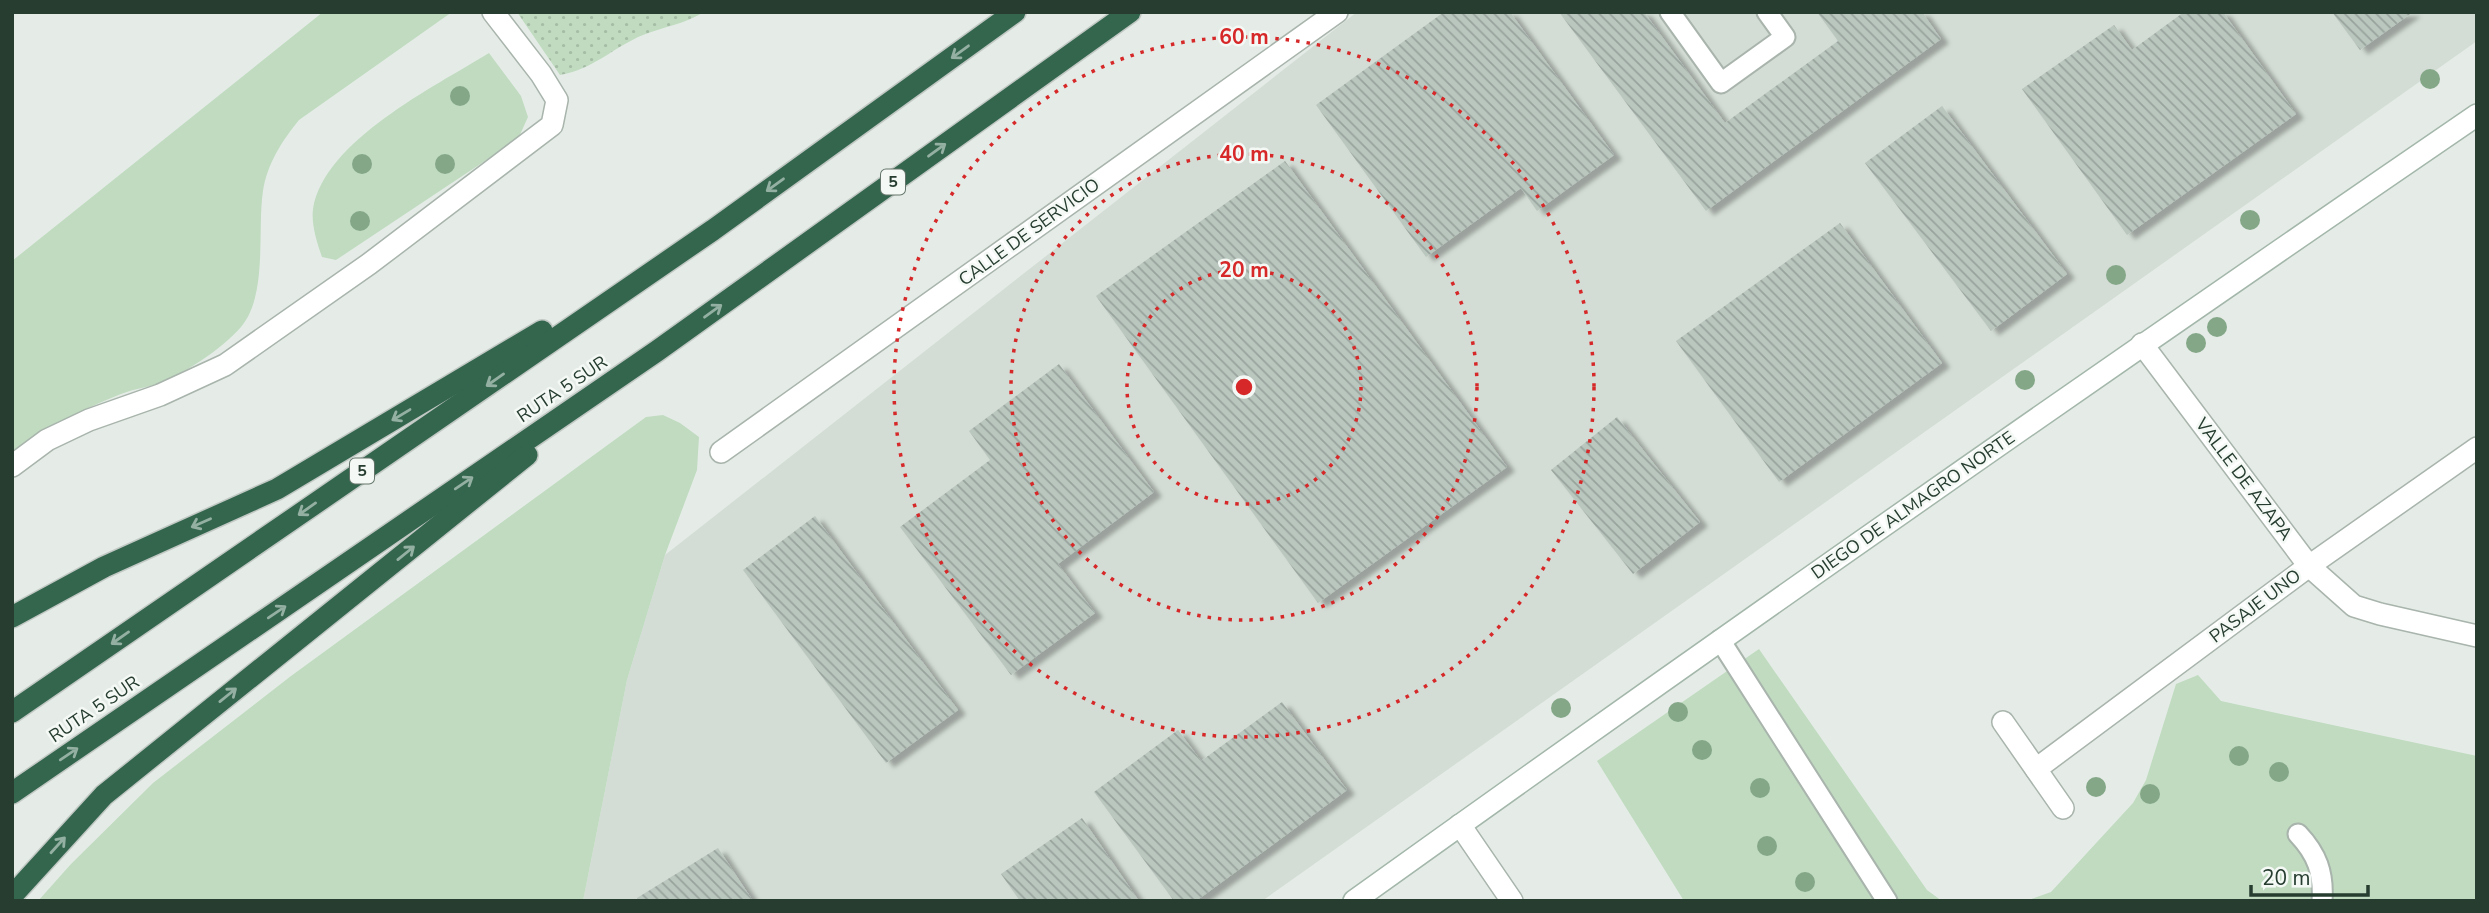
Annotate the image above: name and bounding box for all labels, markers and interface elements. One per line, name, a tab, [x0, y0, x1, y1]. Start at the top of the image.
text: 60 m	[1219, 23, 1269, 51]
one-way arrow	[951, 45, 970, 59]
text: 40 m	[1219, 140, 1269, 168]
one-way arrow	[927, 143, 946, 157]
road number: 5	[881, 170, 905, 194]
street label: CALLE DE SERVICIO	[954, 173, 1104, 291]
one-way arrow	[766, 178, 785, 192]
text: 20 m	[1219, 256, 1269, 284]
one-way arrow	[703, 304, 721, 319]
street label: RUTA 5 SUR	[512, 350, 612, 428]
one-way arrow	[486, 373, 505, 387]
centre of rings	[1232, 375, 1256, 399]
one-way arrow	[392, 409, 412, 423]
street label: VALLE DE AZAPA	[2189, 412, 2298, 545]
street label: DIEGO DE ALMAGRO NORTE	[1807, 425, 2019, 585]
road number: 5	[350, 458, 374, 484]
one-way arrow	[454, 476, 473, 490]
one-way arrow	[298, 502, 318, 516]
one-way arrow	[191, 517, 213, 530]
one-way arrow	[396, 545, 414, 561]
street label: PASAJE UNO	[2204, 564, 2306, 648]
one-way arrow	[266, 605, 286, 619]
one-way arrow	[111, 631, 130, 645]
street label: RUTA 5 SUR	[44, 670, 144, 748]
one-way arrow	[219, 688, 237, 703]
one-way arrow	[58, 747, 78, 761]
one-way arrow	[50, 836, 66, 854]
scale bar	[2251, 853, 2368, 897]
text: 20 m	[2262, 864, 2311, 892]

